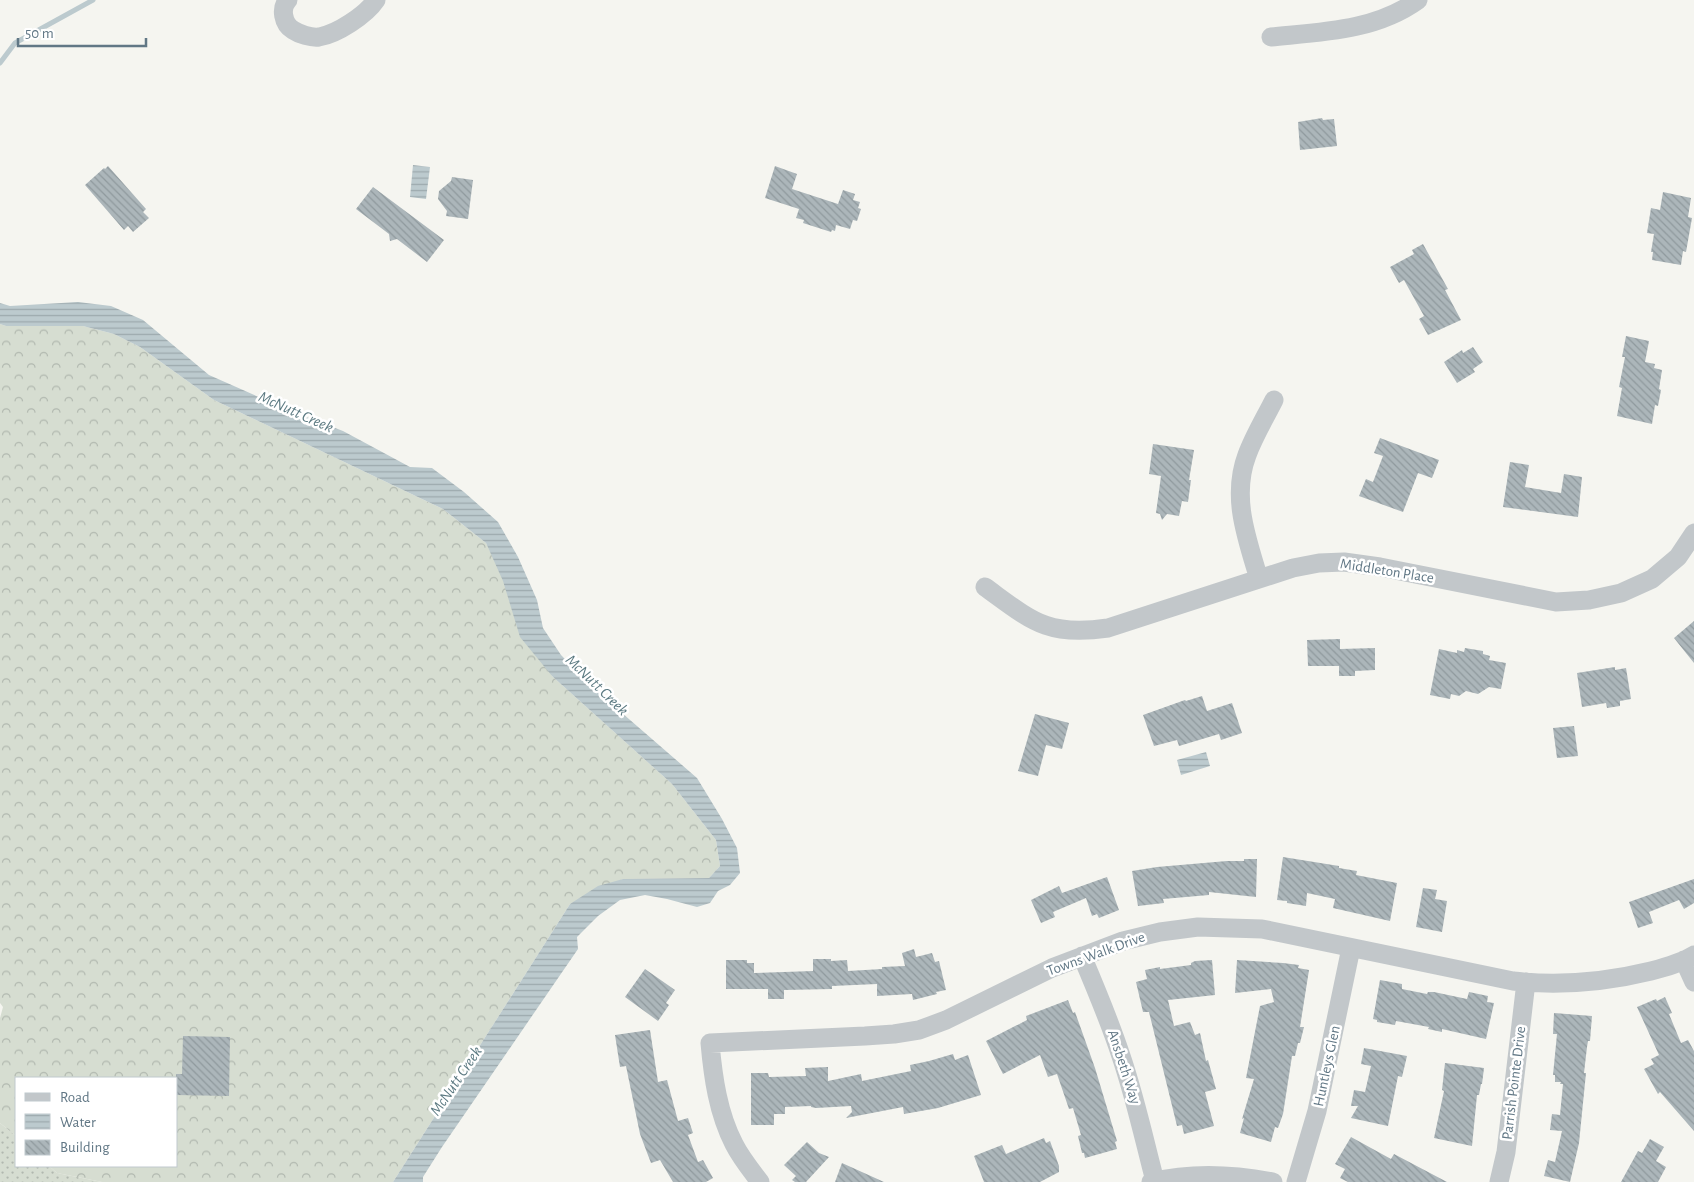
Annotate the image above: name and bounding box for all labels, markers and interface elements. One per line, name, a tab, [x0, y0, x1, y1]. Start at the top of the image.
scale bar	[18, 15, 145, 47]
text: 50 m	[25, 26, 54, 41]
water label: McNutt Creek	[256, 388, 336, 436]
street label: Middleton Place	[1339, 556, 1435, 586]
water label: McNutt Creek	[563, 652, 631, 718]
street label: Towns Walk Drive	[1045, 929, 1147, 979]
street label: Huntleys Glen	[1311, 1024, 1343, 1108]
street label: Parrish Pointe Drive	[1500, 1025, 1528, 1141]
street label: Ansbeth Way	[1105, 1028, 1143, 1107]
water label: McNutt Creek	[427, 1043, 485, 1119]
legend	[15, 1077, 178, 1167]
text: Road	[60, 1090, 90, 1105]
text: Water	[60, 1115, 96, 1130]
text: Building	[60, 1140, 110, 1155]

